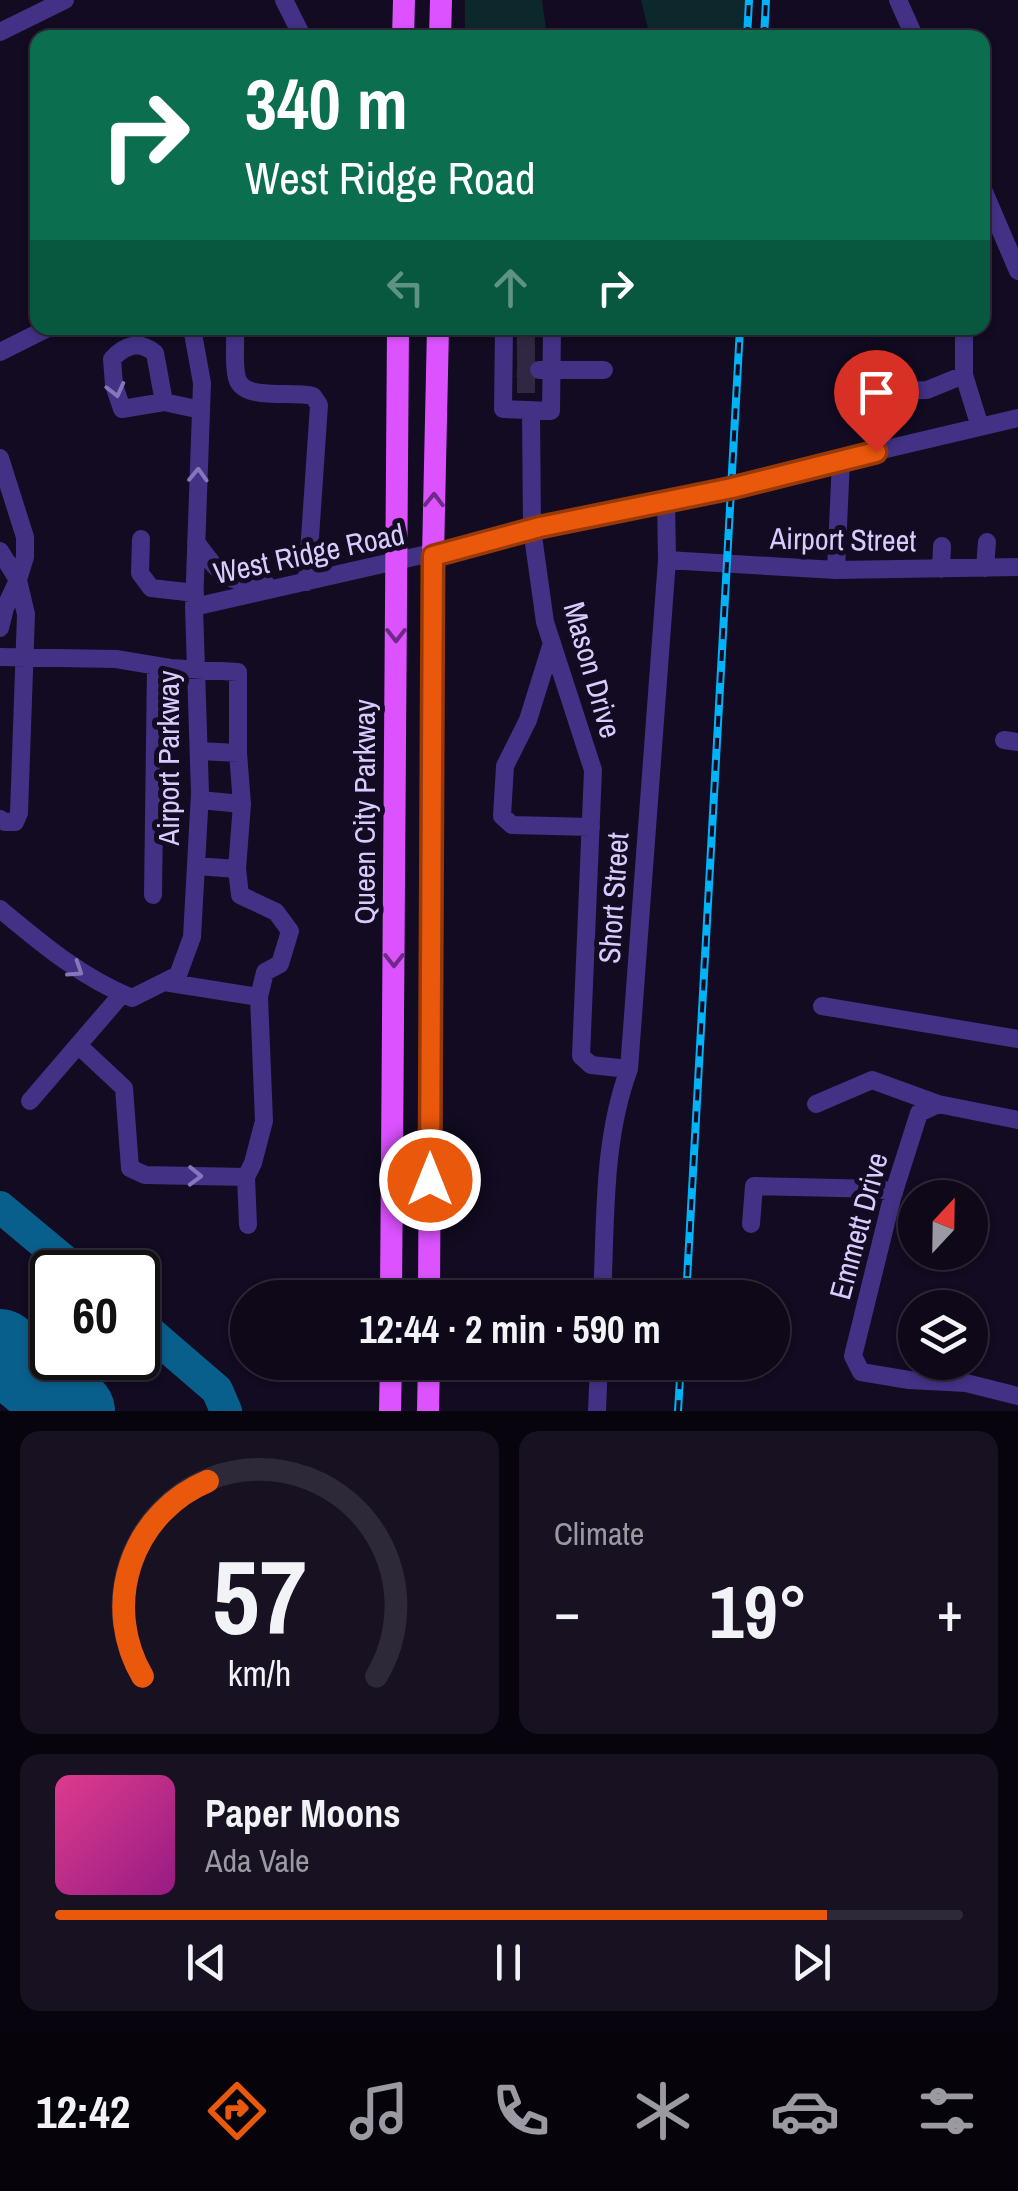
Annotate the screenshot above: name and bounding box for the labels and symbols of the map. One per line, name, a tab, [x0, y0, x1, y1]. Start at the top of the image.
pin	[834, 350, 919, 453]
one-way arrow	[104, 381, 125, 398]
one-way arrow	[187, 466, 208, 482]
one-way arrow	[424, 492, 445, 508]
street label: West Ridge Road	[210, 513, 408, 593]
street label: Airport Street	[769, 518, 917, 560]
street label: Mason Drive	[555, 597, 631, 742]
one-way arrow	[385, 628, 407, 643]
street label: Airport Parkway	[148, 670, 188, 847]
street label: Queen City Parkway	[344, 699, 384, 925]
street label: Short Street	[588, 831, 638, 965]
one-way arrow	[383, 952, 404, 968]
one-way arrow	[65, 958, 83, 977]
position arrow	[378, 1128, 482, 1232]
street label: Emmett Drive	[819, 1148, 897, 1304]
one-way arrow	[188, 1165, 204, 1186]
north arrow	[898, 1180, 988, 1270]
speed limit sign: 60	[30, 1250, 160, 1380]

